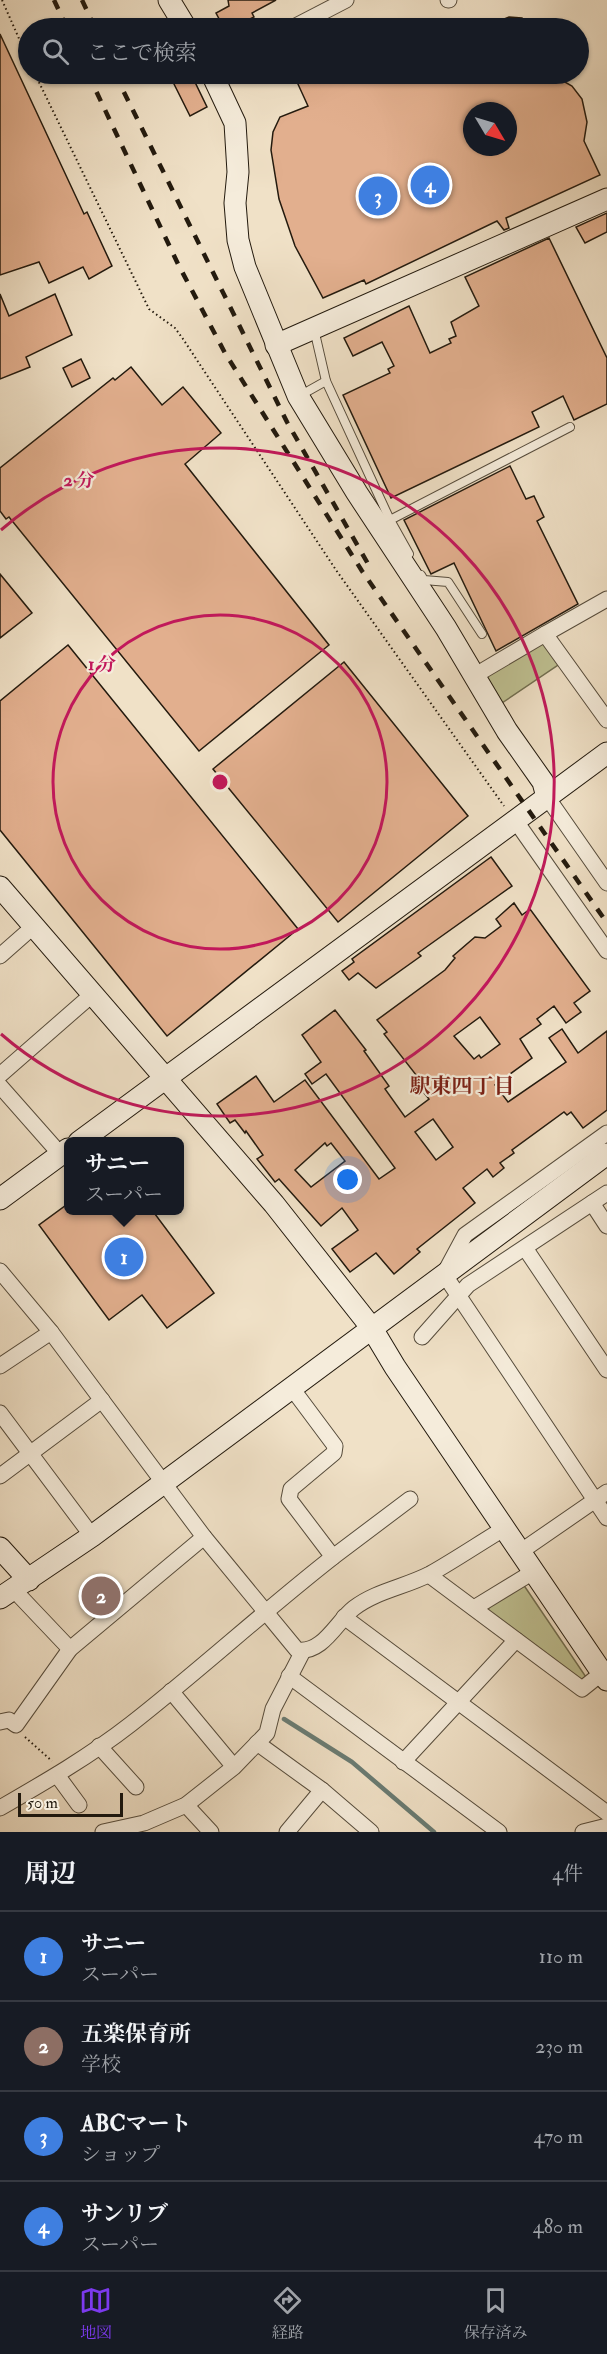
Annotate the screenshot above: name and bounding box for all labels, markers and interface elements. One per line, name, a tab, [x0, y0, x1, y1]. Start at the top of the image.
search box	[18, 18, 589, 84]
icon: search	[39, 35, 72, 68]
text: ここで検索	[87, 39, 197, 67]
north arrow	[463, 102, 517, 156]
pin: 4	[410, 162, 450, 207]
pin: 3	[358, 174, 398, 218]
text: 2 分	[64, 469, 94, 492]
text: 1 分	[88, 653, 116, 676]
centre of rings	[210, 772, 230, 792]
district label: 駅東四丁目	[410, 1073, 515, 1100]
popup	[64, 1137, 184, 1215]
text: サニー	[85, 1150, 150, 1178]
your location	[333, 1165, 362, 1194]
text: スーパー	[85, 1182, 163, 1207]
pin: 1	[104, 1234, 144, 1280]
pin: 2	[82, 1574, 120, 1618]
scale bar	[18, 1790, 123, 1818]
text: 50 m	[27, 1793, 58, 1813]
text: 周辺	[24, 1858, 76, 1890]
text: 4件	[552, 1861, 583, 1886]
text: サニー	[81, 1930, 146, 1958]
text: 1	[40, 1944, 47, 1969]
text: 110 m	[539, 1944, 583, 1969]
text: スーパー	[81, 1962, 159, 1987]
text: 五楽保育所	[81, 2020, 191, 2048]
text: 2	[38, 2034, 49, 2059]
text: 230 m	[535, 2034, 583, 2059]
text: 学校	[81, 2052, 121, 2077]
text: ABCマート	[81, 2110, 192, 2138]
text: 3	[40, 2124, 47, 2149]
text: 470 m	[534, 2124, 583, 2149]
text: ショップ	[81, 2142, 161, 2167]
text: サンリブ	[81, 2200, 168, 2228]
text: 4	[38, 2214, 49, 2239]
text: 480 m	[533, 2214, 583, 2239]
text: スーパー	[81, 2232, 159, 2257]
tab: 地図	[79, 2284, 112, 2343]
tab: 経路	[271, 2284, 304, 2343]
tab: 保存済み	[463, 2284, 527, 2343]

